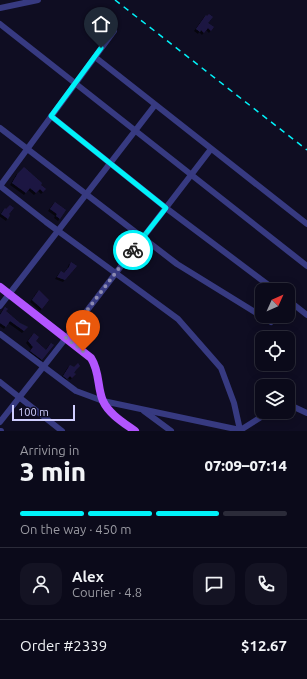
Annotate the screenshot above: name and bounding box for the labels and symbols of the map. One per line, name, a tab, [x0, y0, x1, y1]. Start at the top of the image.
pin	[84, 7.0, 118, 48]
courier	[113, 230, 153, 270]
north arrow	[255, 283, 295, 323]
pin	[66, 310, 100, 351]
scale bar	[12, 403, 75, 422]

